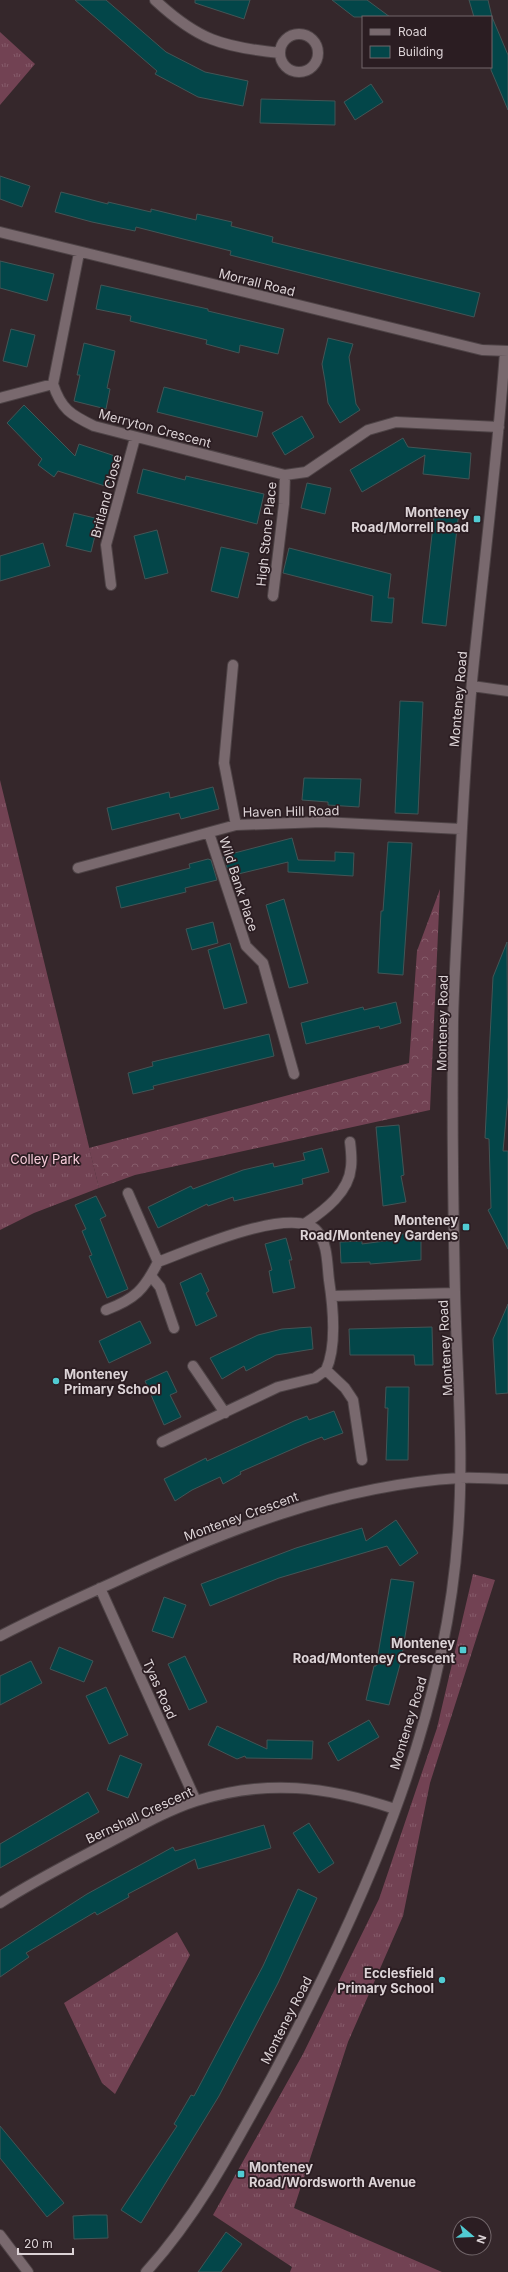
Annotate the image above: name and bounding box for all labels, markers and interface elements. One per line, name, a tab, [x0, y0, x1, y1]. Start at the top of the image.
legend	[362, 16, 492, 68]
text: Road	[398, 24, 427, 39]
text: Building	[398, 44, 443, 59]
street label: Morrall Road	[217, 265, 297, 299]
street label: Merryton Crescent	[97, 405, 213, 451]
street label: Britland Close	[87, 453, 125, 539]
street label: High Stone Place	[253, 481, 279, 587]
place label: Monteney Road/Morrell Road	[351, 504, 469, 535]
marker: Monteney Road/Morrell Road	[472, 514, 482, 524]
street label: Monteney Road	[446, 650, 470, 748]
street label: Haven Hill Road	[242, 802, 340, 820]
street label: Wild Bank Place	[216, 835, 262, 933]
street label: Monteney Road	[433, 975, 451, 1071]
park label: Colley Park	[10, 1151, 80, 1167]
place label: Monteney Road/Monteney Gardens	[300, 1212, 458, 1243]
marker: Monteney Road/Monteney Gardens	[461, 1222, 471, 1232]
street label: Monteney Road	[434, 1300, 456, 1396]
place label: Monteney Primary School	[64, 1366, 161, 1397]
marker: Monteney Primary School	[51, 1376, 61, 1386]
street label: Monteney Crescent	[182, 1488, 300, 1544]
place label: Monteney Road/Monteney Crescent	[293, 1635, 455, 1666]
marker: Monteney Road/Monteney Crescent	[458, 1645, 468, 1655]
street label: Tyas Road	[140, 1657, 180, 1721]
street label: Monteney Road	[386, 1675, 430, 1771]
street label: Bernshall Crescent	[83, 1783, 195, 1847]
place label: Ecclesfield Primary School	[337, 1965, 434, 1996]
street label: Monteney Road	[257, 1973, 315, 2067]
marker: Ecclesfield Primary School	[437, 1975, 447, 1985]
place label: Monteney Road/Wordsworth Avenue	[249, 2159, 416, 2190]
marker: Monteney Road/Wordsworth Avenue	[236, 2169, 246, 2179]
north arrow	[452, 2216, 492, 2256]
scale bar	[18, 2230, 73, 2256]
text: N	[473, 2233, 489, 2246]
text: 20 m	[24, 2236, 53, 2251]

